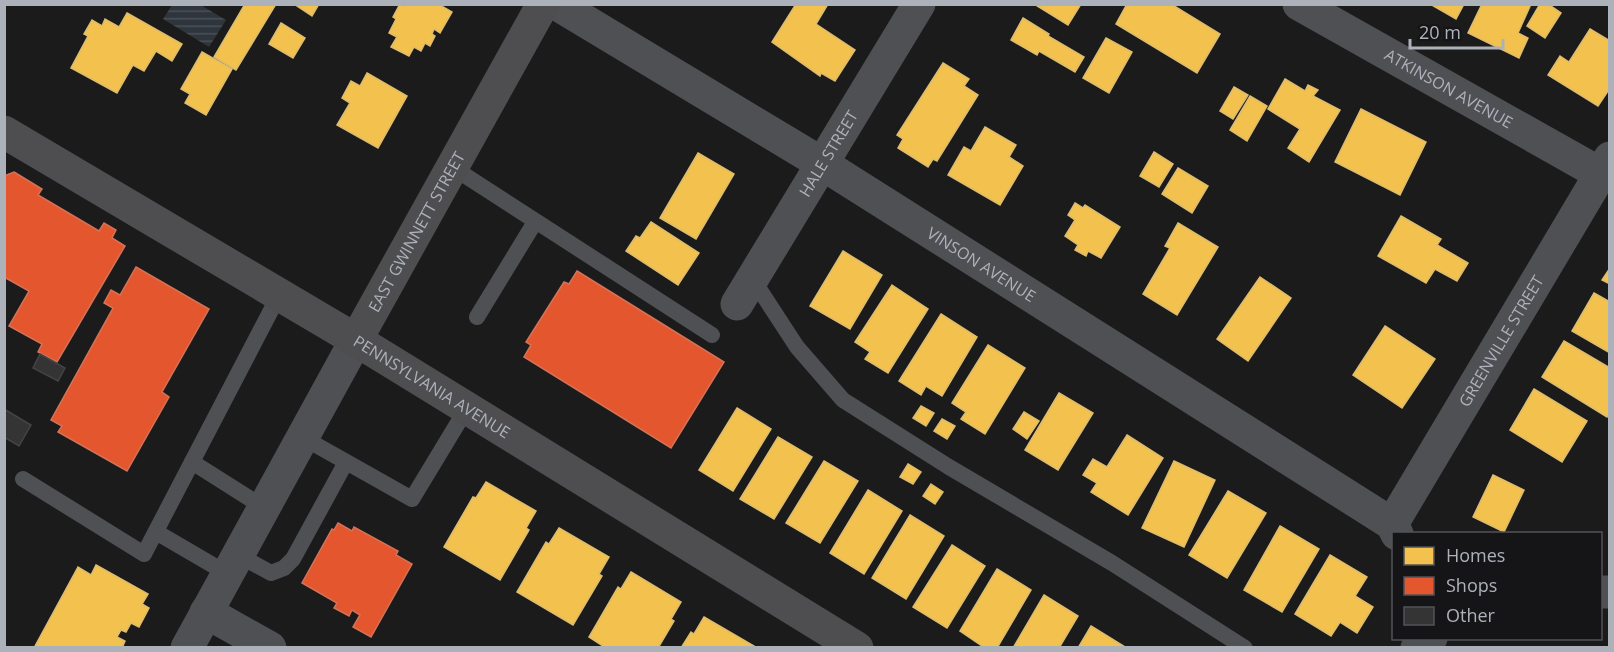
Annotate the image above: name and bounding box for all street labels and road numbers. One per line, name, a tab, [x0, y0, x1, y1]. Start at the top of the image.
street label: ATKINSON AVENUE	[1381, 44, 1517, 133]
street label: HALE STREET	[794, 106, 863, 201]
street label: EAST GWINNETT STREET	[363, 147, 470, 316]
street label: VINSON AVENUE	[923, 222, 1040, 307]
street label: GREENVILLE STREET	[1453, 271, 1549, 411]
street label: PENNSYLVANIA AVENUE	[349, 330, 515, 443]

